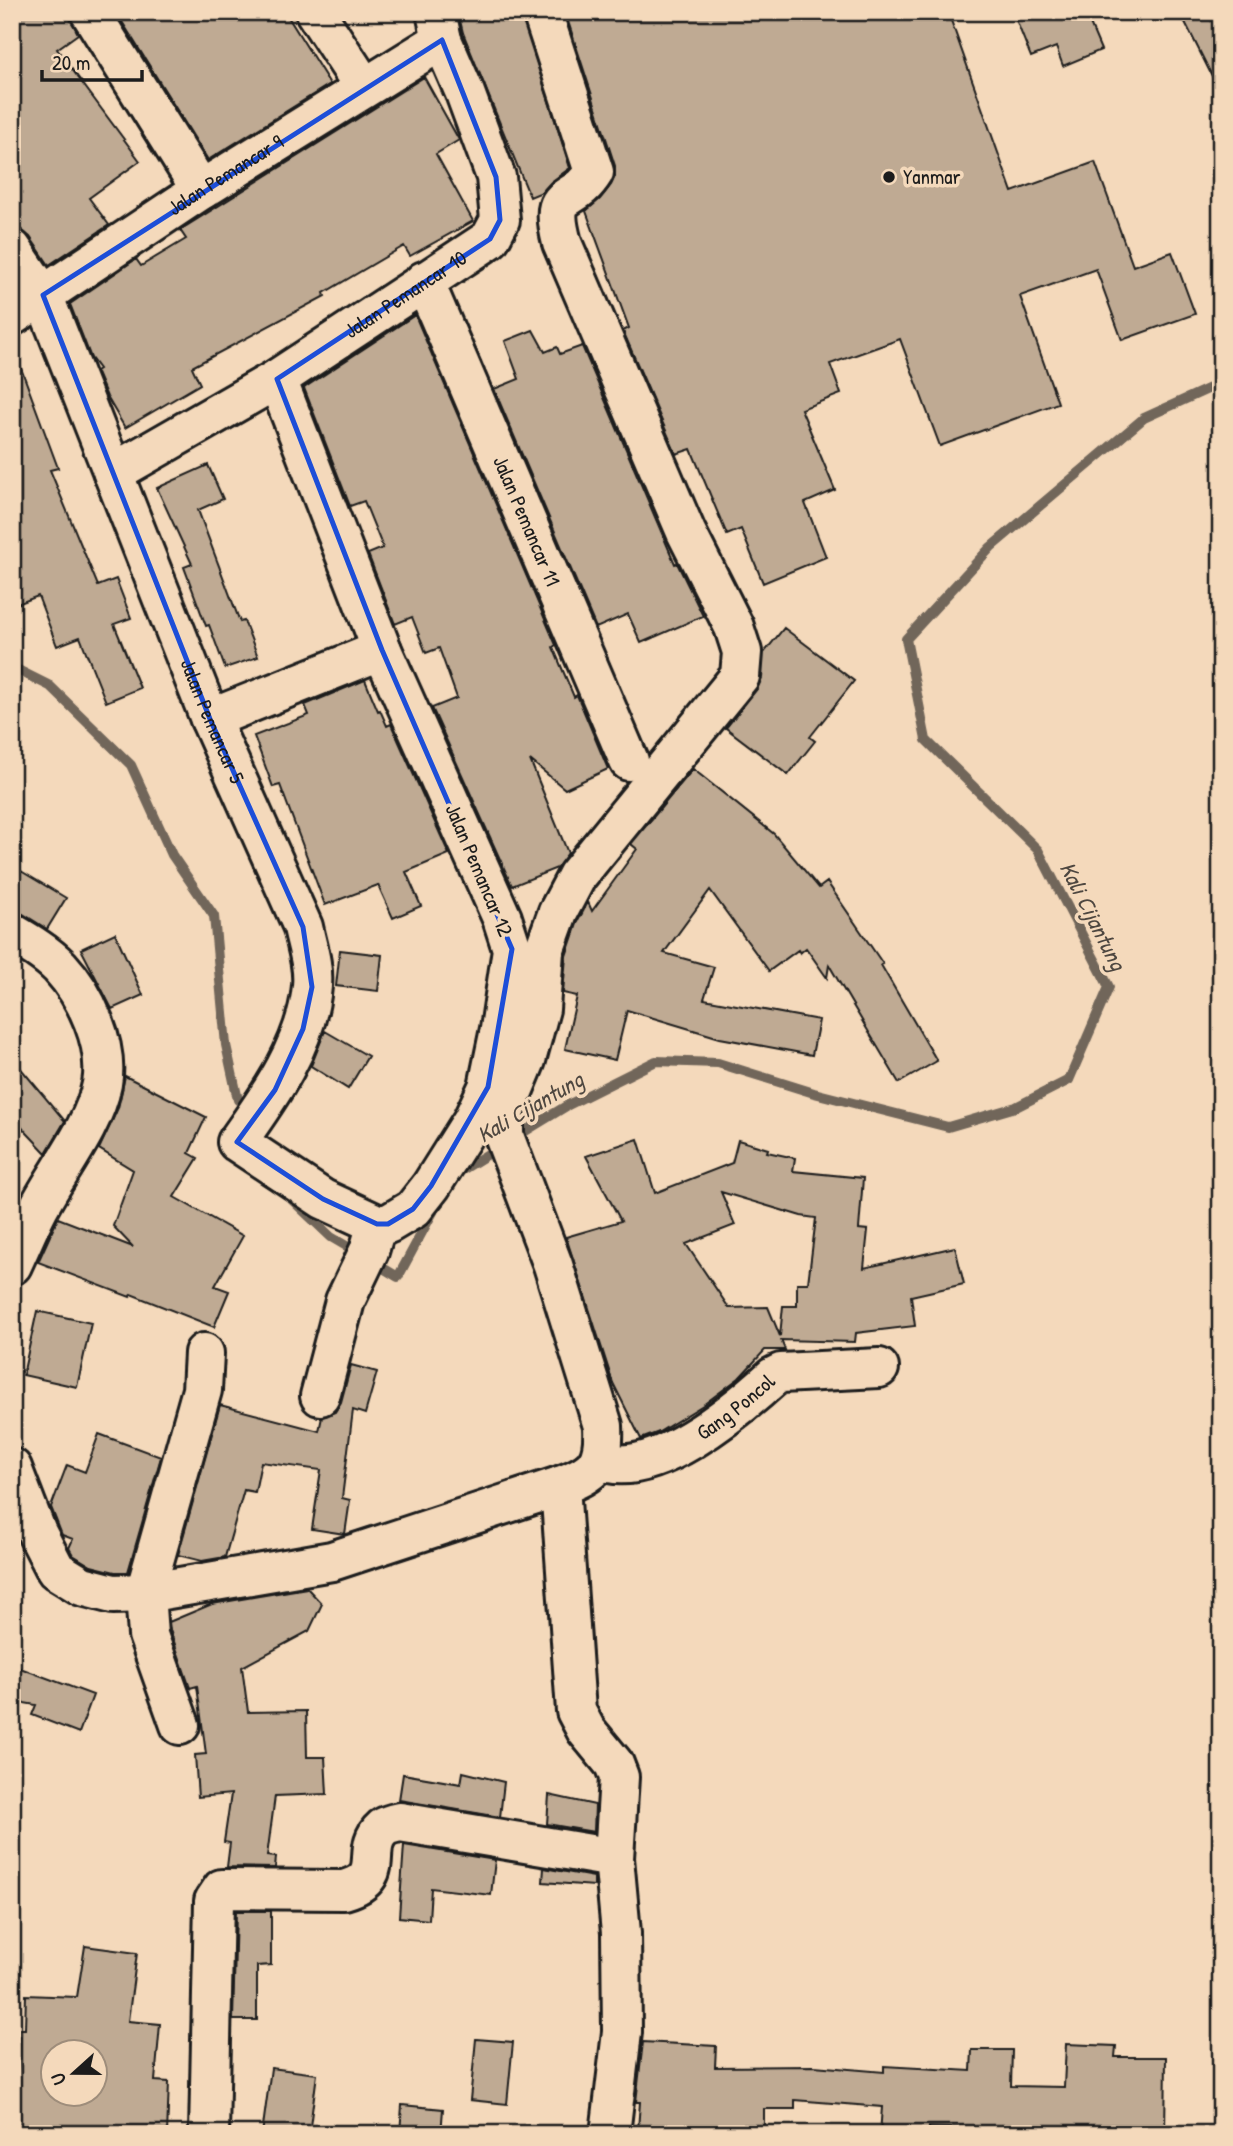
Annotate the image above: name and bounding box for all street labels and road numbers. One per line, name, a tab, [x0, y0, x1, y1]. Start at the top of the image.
street label: Jalan Pemancar 9	[162, 127, 289, 222]
street label: Jalan Pemancar 10	[338, 243, 472, 345]
street label: Jalan Pemancar 11	[486, 451, 568, 591]
street label: Jalan Pemancar 5	[174, 654, 252, 788]
street label: Jalan Pemancar 12	[438, 799, 520, 941]
street label: Gang Poncol	[691, 1367, 781, 1447]

